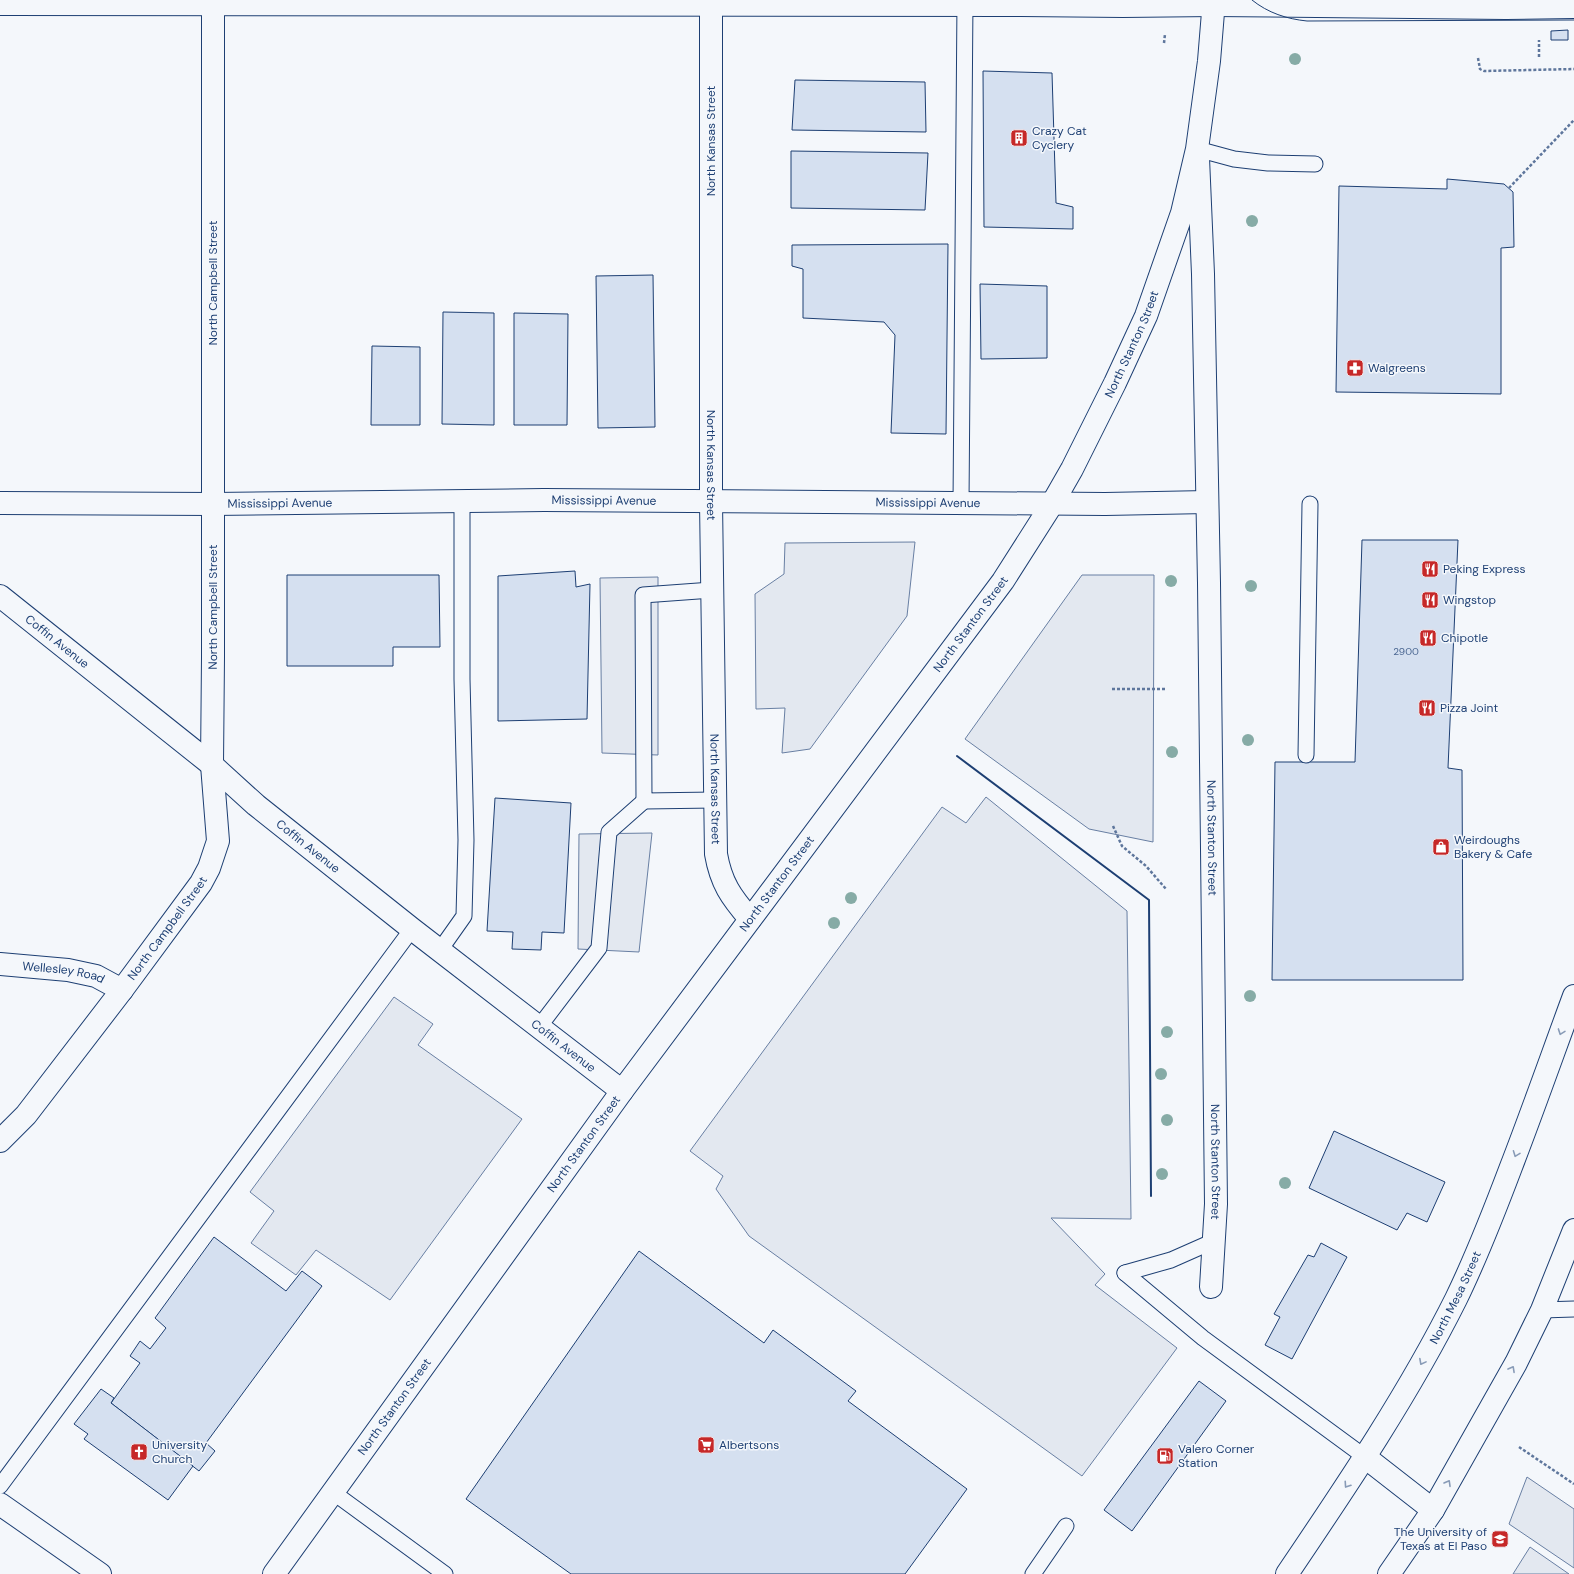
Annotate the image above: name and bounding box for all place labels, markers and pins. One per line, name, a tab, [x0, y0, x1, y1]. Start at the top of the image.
place label: Crazy Cat Cyclery	[1032, 123, 1087, 153]
building icon: Crazy Cat Cyclery	[1009, 128, 1029, 148]
pharmacy icon: Walgreens	[1345, 358, 1365, 378]
place label: Walgreens	[1368, 360, 1426, 376]
restaurant icon: Peking Express	[1420, 559, 1440, 579]
place label: Peking Express	[1443, 561, 1525, 577]
restaurant icon: Wingstop	[1420, 590, 1440, 610]
place label: Wingstop	[1443, 592, 1496, 608]
restaurant icon: Chipotle	[1418, 628, 1438, 648]
place label: Chipotle	[1441, 630, 1488, 646]
restaurant icon: Pizza Joint	[1417, 698, 1437, 718]
place label: Pizza Joint	[1440, 700, 1498, 716]
place label: Weirdoughs Bakery & Cafe	[1454, 832, 1532, 862]
shop icon: Weirdoughs Bakery & Cafe	[1431, 837, 1451, 857]
supermarket icon: Albertsons	[696, 1435, 716, 1455]
place label: University Church	[152, 1437, 208, 1467]
place label: Albertsons	[719, 1437, 779, 1453]
place label: Valero Corner Station	[1178, 1441, 1255, 1471]
church icon: University Church	[129, 1442, 149, 1462]
fuel station icon: Valero Corner Station	[1155, 1446, 1175, 1466]
place label: The University of Texas at El Paso	[1394, 1524, 1487, 1554]
school or university icon: The University of Texas at El Paso	[1490, 1529, 1510, 1549]

